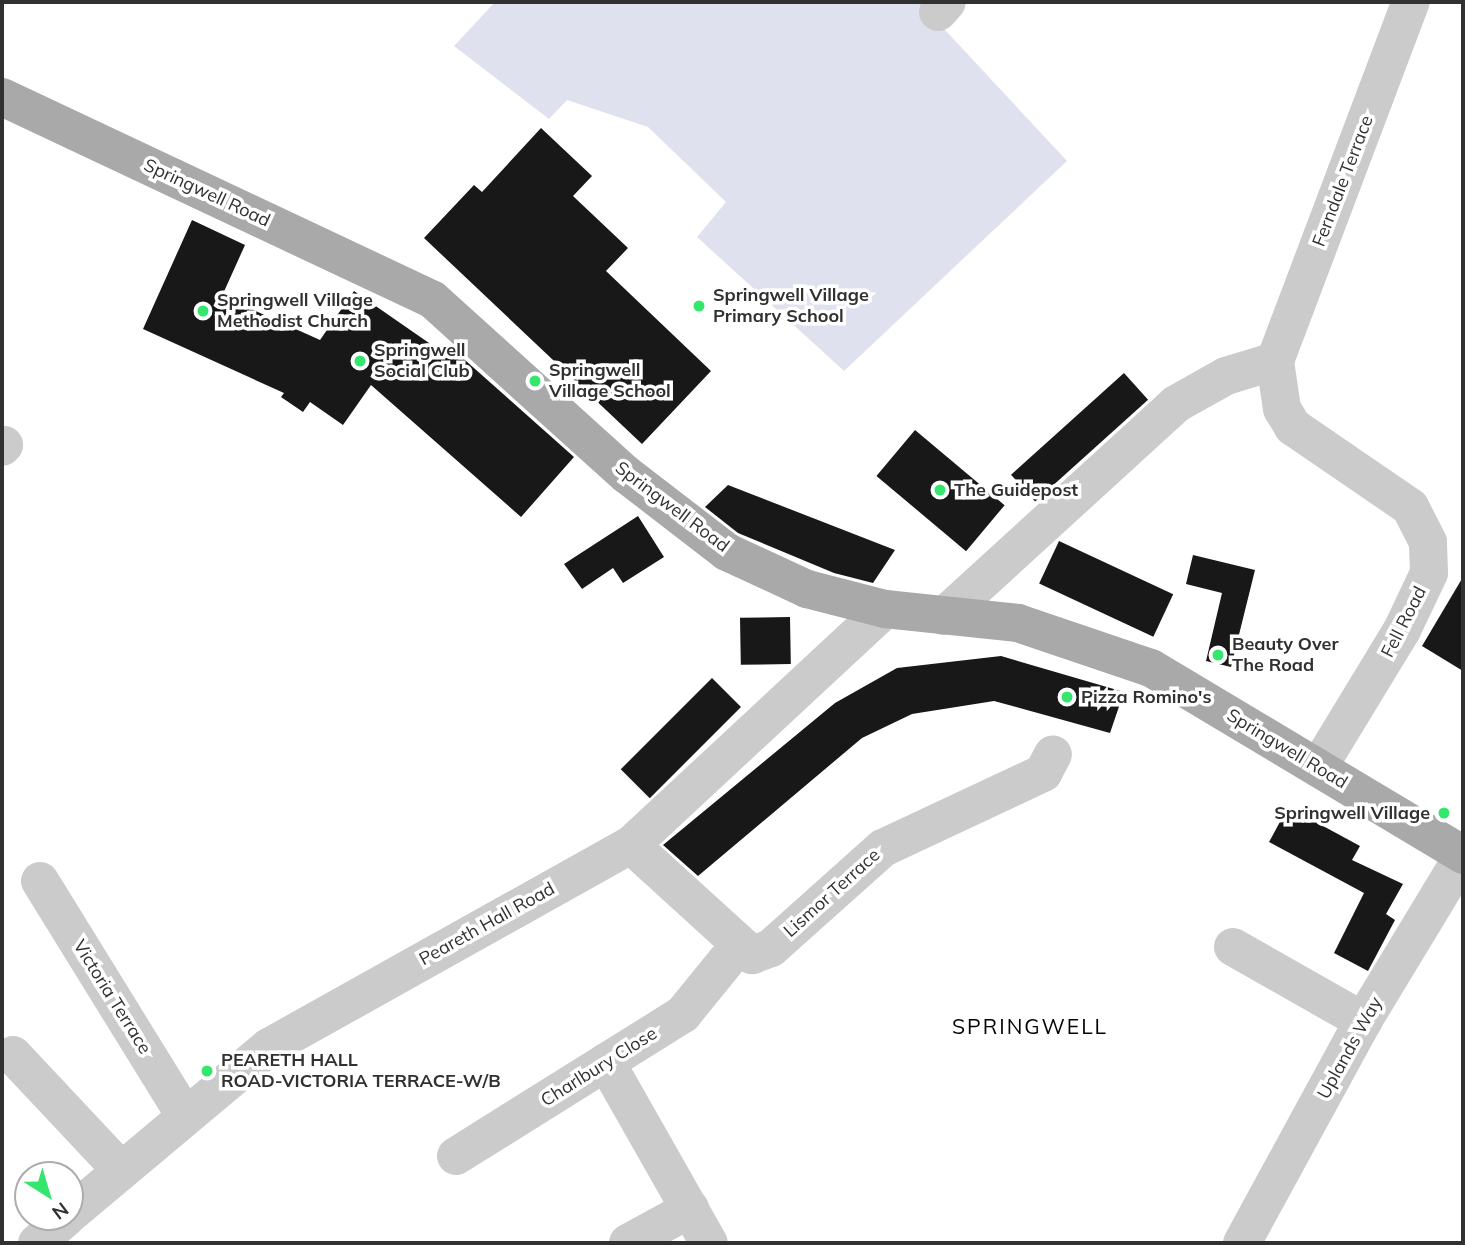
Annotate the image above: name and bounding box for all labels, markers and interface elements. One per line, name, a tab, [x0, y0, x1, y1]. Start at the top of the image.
street label: Ferndale Terrace	[1308, 112, 1378, 250]
street label: Springwell Road	[140, 154, 274, 232]
place label: Springwell Village Primary School	[713, 285, 869, 328]
place label: Springwell Village Methodist Church	[217, 290, 373, 332]
marker: Springwell Village Primary School	[691, 298, 707, 314]
marker: Springwell Village Methodist Church	[195, 303, 211, 319]
place label: Springwell Social Club	[374, 340, 470, 382]
marker: Springwell Social Club	[352, 353, 368, 369]
place label: Springwell Village School	[549, 360, 671, 402]
marker: Springwell Village School	[527, 373, 543, 389]
street label: Springwell Road	[611, 457, 733, 557]
place label: The Guidepost	[954, 479, 1078, 501]
marker: The Guidepost	[932, 482, 948, 498]
street label: Fell Road	[1377, 583, 1431, 661]
place label: Beauty Over The Road	[1232, 634, 1339, 676]
marker: Beauty Over The Road	[1210, 647, 1226, 663]
place label: Pizza Romino's	[1081, 686, 1211, 708]
marker: Pizza Romino's	[1059, 689, 1075, 705]
street label: Springwell Road	[1223, 704, 1351, 794]
place label: Springwell Village	[1274, 802, 1430, 824]
marker: Springwell Village	[1436, 805, 1452, 821]
street label: Lismor Terrace	[779, 844, 885, 942]
street label: Peareth Hall Road	[415, 878, 559, 970]
street label: Victoria Terrace	[68, 936, 156, 1058]
street label: Uplands Way	[1313, 993, 1387, 1103]
district label: SPRINGWELL	[953, 1013, 1107, 1039]
street label: Charlbury Close	[537, 1023, 661, 1111]
place label: PEARETH HALL ROAD-VICTORIA TERRACE-W/B	[221, 1050, 501, 1092]
marker: PEARETH HALL ROAD-VICTORIA TERRACE-W/B	[199, 1063, 215, 1079]
north arrow	[14, 1161, 84, 1231]
text: N	[47, 1197, 73, 1225]

